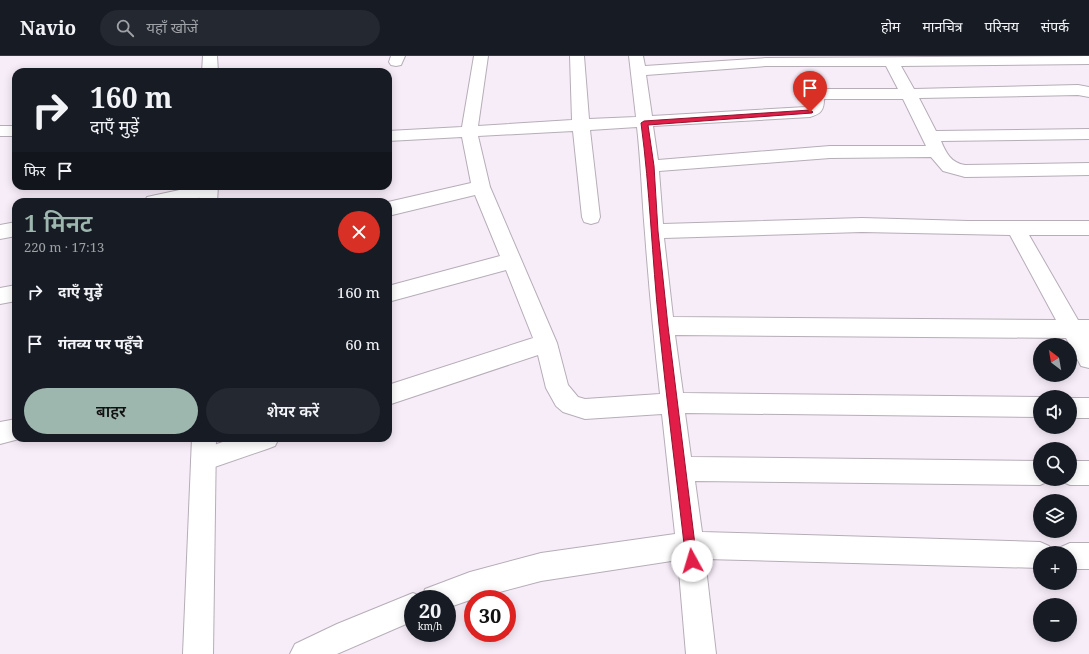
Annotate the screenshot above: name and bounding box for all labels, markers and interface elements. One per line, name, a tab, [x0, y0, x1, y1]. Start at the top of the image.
search box	[100, 10, 380, 46]
text: Navio	[20, 15, 76, 41]
icon: search	[114, 17, 136, 39]
text: यहाँ खोजें	[146, 17, 198, 37]
text: होम	[881, 17, 900, 36]
text: मानचित्र	[922, 17, 963, 36]
text: परिचय	[985, 17, 1019, 36]
text: संपर्क	[1041, 17, 1069, 36]
pin	[793, 71, 827, 112]
icon: arrive	[799, 77, 821, 99]
text: 160 m	[90, 78, 172, 116]
icon: right	[24, 84, 76, 136]
text: दाएँ मुड़ें	[90, 114, 139, 138]
text: फिर	[24, 160, 46, 180]
icon: arrive	[54, 160, 76, 182]
text: 1 मिनट	[24, 206, 92, 239]
button: close	[338, 211, 380, 253]
text: 220 m · 17:13	[24, 238, 104, 256]
icon: right	[24, 281, 46, 303]
text: दाएँ मुड़ें	[58, 281, 102, 301]
text: 160 m	[337, 282, 380, 302]
icon: arrive	[24, 333, 46, 355]
text: गंतव्य पर पहुँचे	[58, 333, 143, 353]
text: 60 m	[345, 334, 380, 354]
north arrow	[1033, 338, 1077, 382]
map controls	[1033, 338, 1077, 642]
button: बाहर	[24, 388, 198, 434]
button: शेयर करें	[206, 388, 380, 434]
button: sound	[1033, 390, 1077, 434]
button: search	[1033, 442, 1077, 486]
button: layers	[1033, 494, 1077, 538]
position arrow	[671, 540, 713, 582]
button: +	[1033, 546, 1077, 590]
speed limit sign: 30	[464, 590, 516, 642]
text: 20	[419, 597, 441, 624]
button: −	[1033, 598, 1077, 642]
text: km/h	[418, 619, 442, 633]

